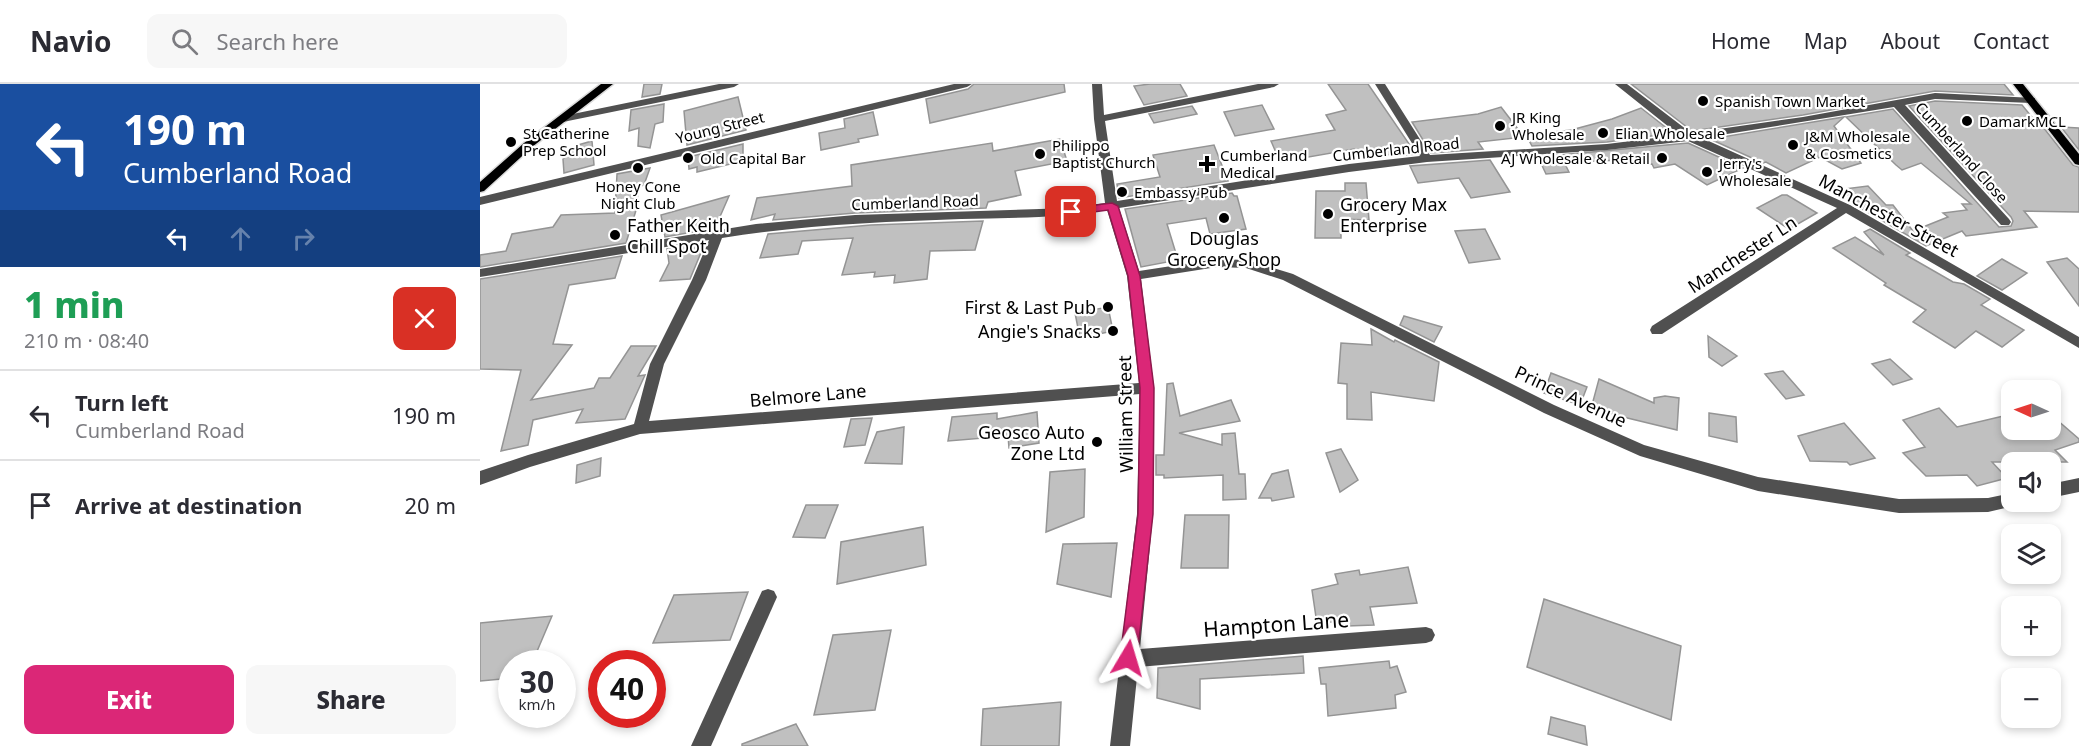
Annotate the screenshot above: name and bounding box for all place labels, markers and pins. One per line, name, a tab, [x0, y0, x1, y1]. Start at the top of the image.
place label: Spanish Town Market	[1715, 91, 1866, 111]
marker: Spanish Town Market	[1696, 94, 1710, 108]
place label: JR King Wholesale	[1510, 107, 1585, 144]
place label: DamarkMCL	[1979, 111, 2066, 131]
marker: DamarkMCL	[1960, 114, 1974, 128]
marker: JR King Wholesale	[1493, 119, 1507, 133]
place label: St Catherine Prep School	[523, 123, 609, 160]
place label: Elian Wholesale	[1615, 123, 1725, 143]
marker: Elian Wholesale	[1596, 126, 1610, 140]
place label: J&M Wholesale & Cosmetics	[1803, 126, 1910, 163]
marker: St Catherine Prep School	[504, 135, 518, 149]
place label: Philippo Baptist Church	[1052, 135, 1156, 172]
marker: J&M Wholesale & Cosmetics	[1786, 138, 1800, 152]
place label: Cumberland Medical	[1220, 145, 1307, 182]
marker: Philippo Baptist Church	[1033, 147, 1047, 161]
place label: Old Capital Bar	[700, 148, 806, 168]
place label: AJ Wholesale & Retail	[1501, 148, 1650, 168]
marker: Old Capital Bar	[681, 151, 695, 165]
marker: AJ Wholesale & Retail	[1655, 151, 1669, 165]
place label: Jerry's Wholesale	[1717, 153, 1792, 190]
marker: Cumberland Medical	[1198, 155, 1216, 173]
marker: Honey Cone Night Club	[631, 161, 645, 175]
marker: Jerry's Wholesale	[1700, 165, 1714, 179]
place label: Honey Cone Night Club	[595, 176, 681, 213]
place label: Embassy Pub	[1134, 182, 1228, 202]
marker: Embassy Pub	[1115, 185, 1129, 199]
pin	[1045, 186, 1096, 237]
place label: Grocery Max Enterprise	[1340, 192, 1448, 237]
marker: Grocery Max Enterprise	[1321, 207, 1335, 221]
marker: Douglas Grocery Shop	[1217, 211, 1231, 225]
place label: Father Keith Chill Spot	[627, 213, 730, 258]
place label: Douglas Grocery Shop	[1167, 226, 1281, 271]
marker: Father Keith Chill Spot	[608, 228, 622, 242]
place label: First & Last Pub	[965, 295, 1096, 319]
marker: First & Last Pub	[1101, 300, 1115, 314]
place label: Angie's Snacks	[978, 319, 1101, 343]
marker: Angie's Snacks	[1106, 324, 1120, 338]
place label: Geosco Auto Zone Ltd	[978, 420, 1085, 465]
marker: Geosco Auto Zone Ltd	[1090, 435, 1104, 449]

